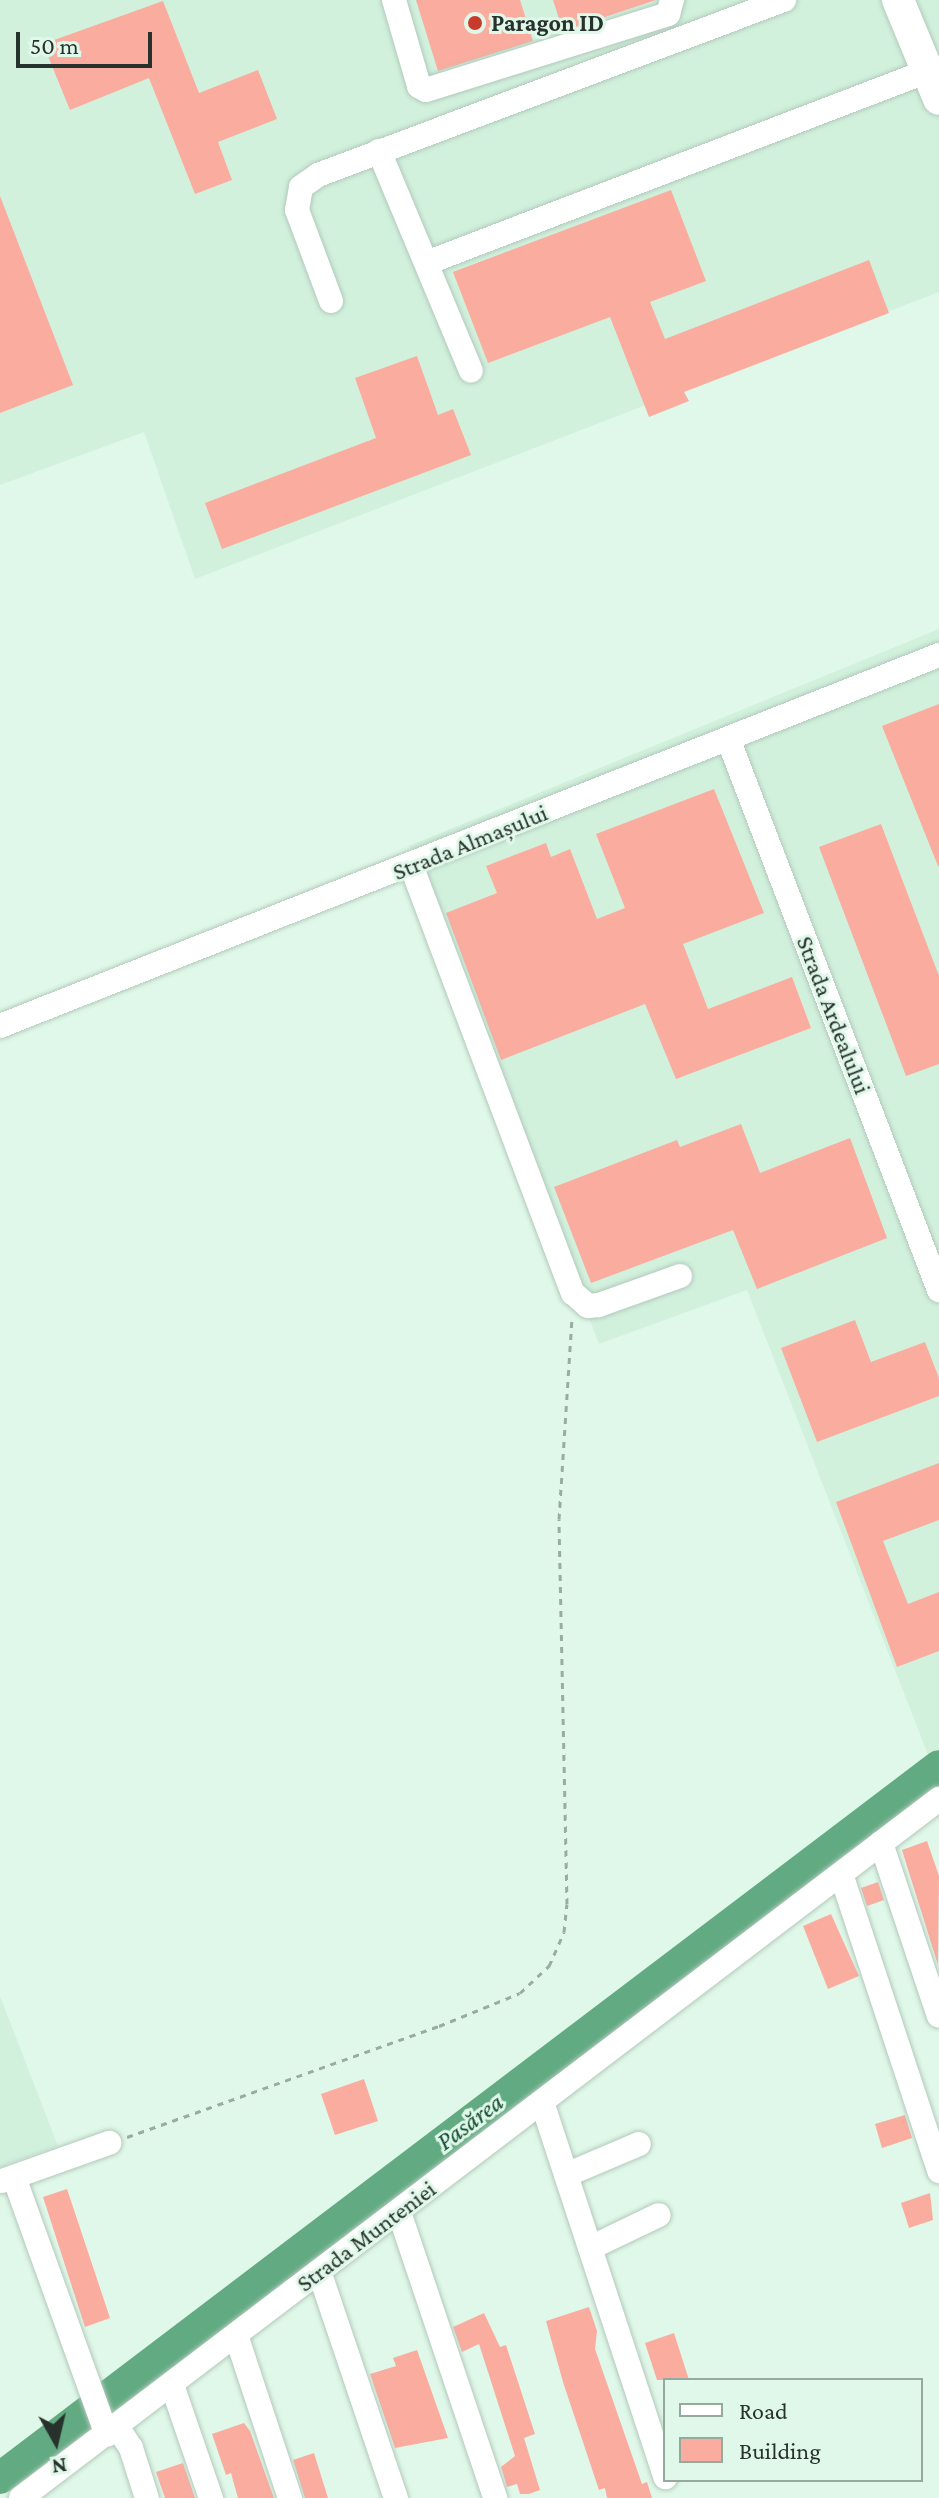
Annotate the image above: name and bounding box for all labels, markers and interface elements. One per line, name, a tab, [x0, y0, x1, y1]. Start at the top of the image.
place label: Paragon ID	[491, 9, 604, 37]
marker: Paragon ID	[466, 14, 484, 32]
scale bar	[20, 16, 156, 66]
text: 50 m	[30, 32, 79, 59]
street label: Strada Almașului	[388, 798, 552, 886]
street label: Strada Ardealului	[791, 932, 877, 1098]
water label: Pasărea	[430, 2087, 510, 2157]
street label: Strada Munteniei	[291, 2174, 441, 2298]
legend	[663, 2378, 923, 2482]
text: Road	[739, 2397, 788, 2424]
north arrow	[16, 2402, 96, 2482]
text: Building	[739, 2437, 821, 2464]
text: N	[50, 2453, 69, 2480]

